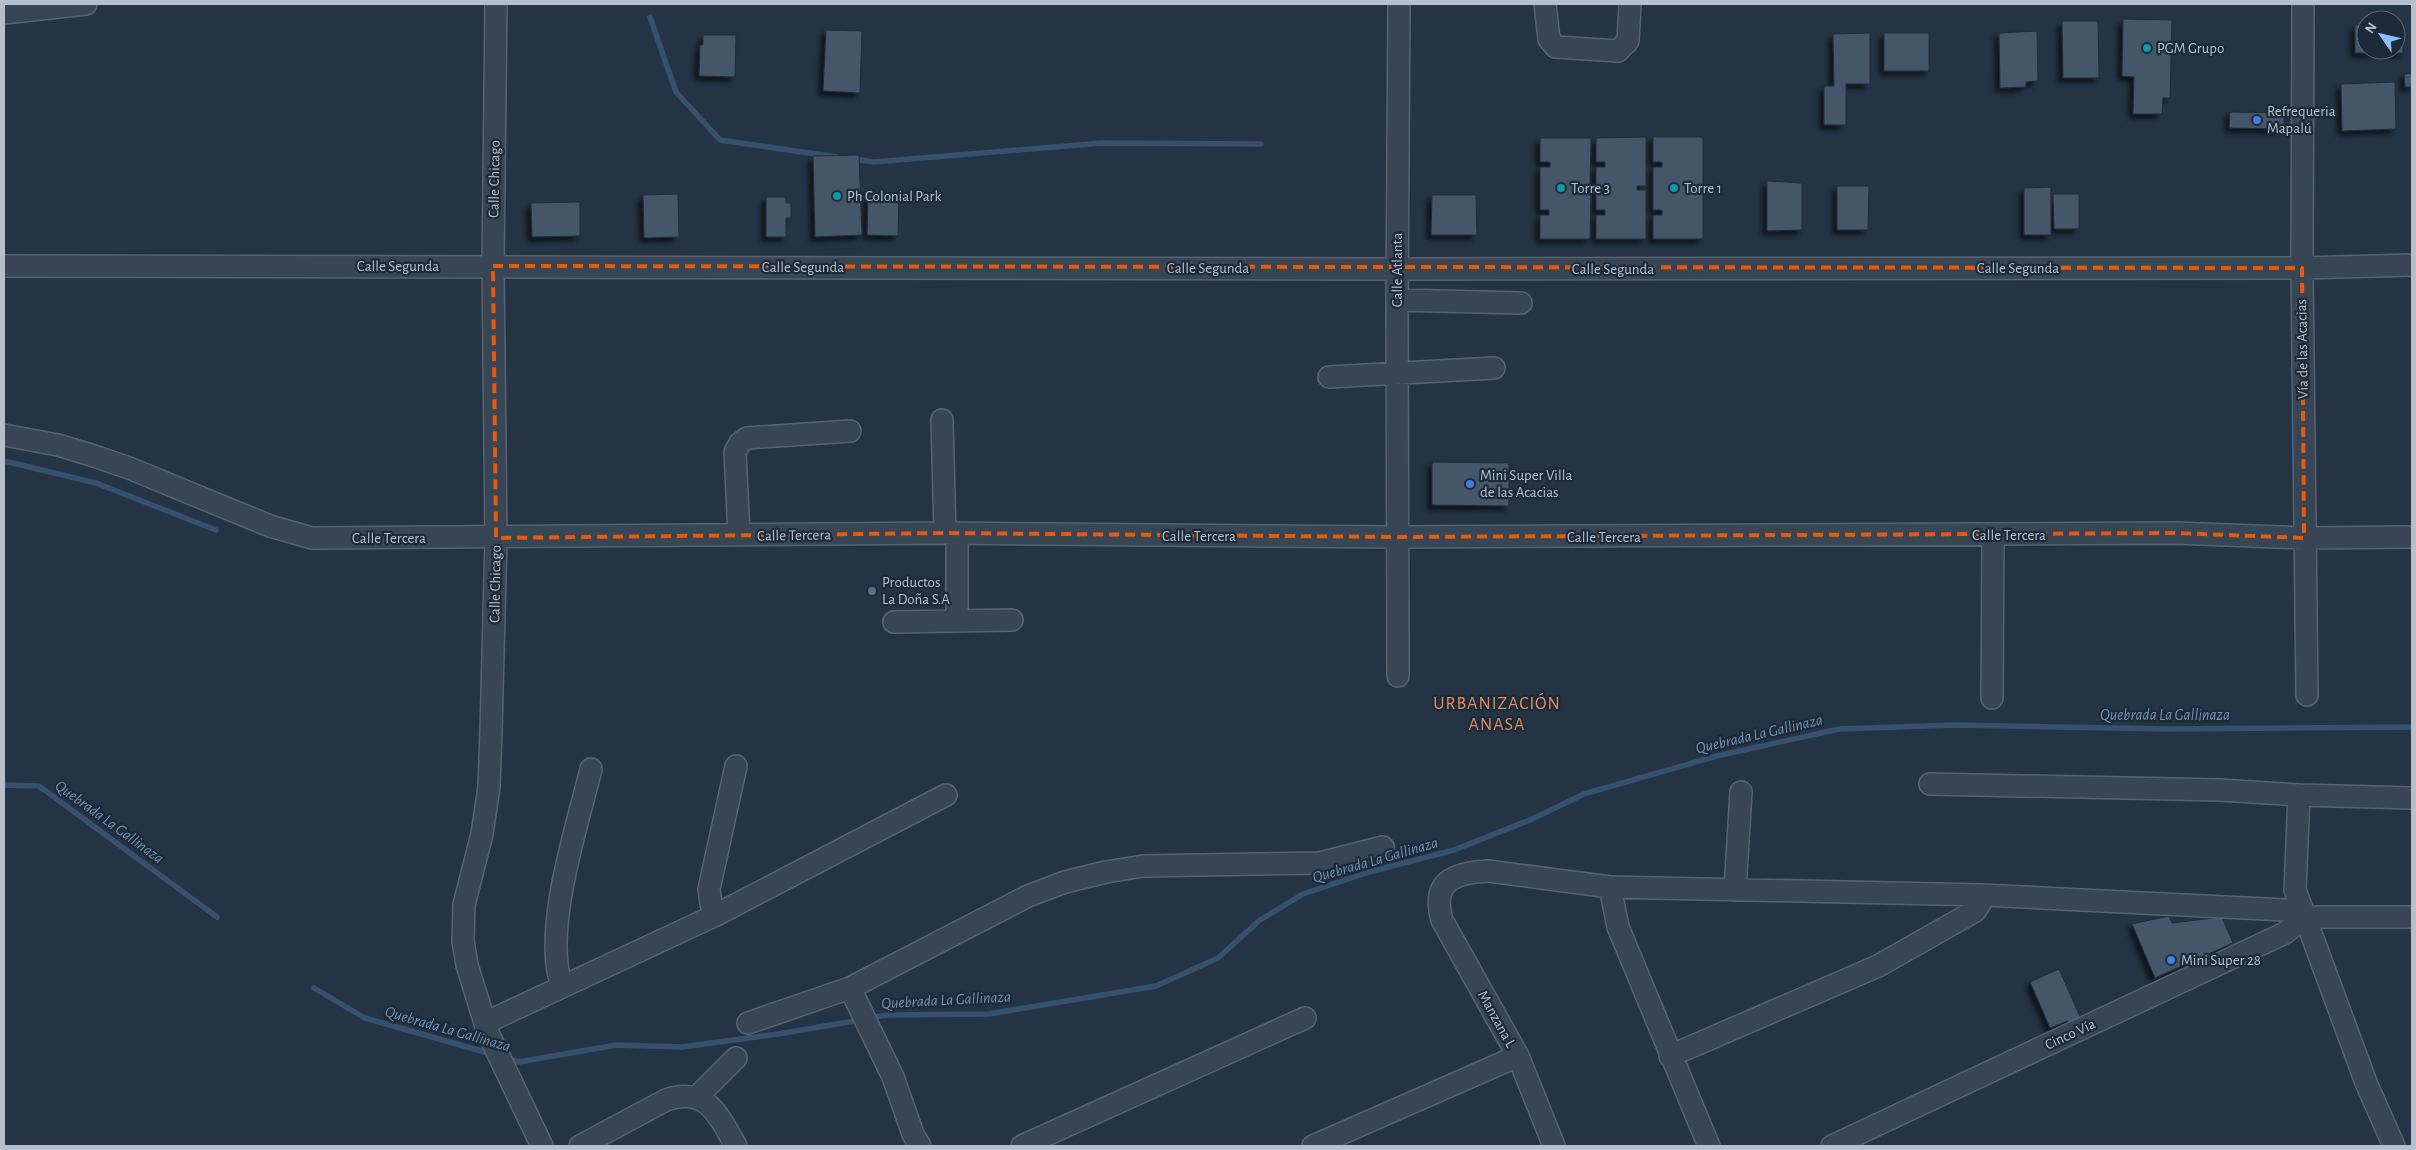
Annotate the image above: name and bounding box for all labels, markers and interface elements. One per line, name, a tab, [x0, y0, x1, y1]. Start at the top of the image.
north arrow	[2356, 10, 2406, 60]
text: N	[2363, 20, 2380, 36]
place label: PGM Grupo	[2157, 41, 2224, 56]
marker: PGM Grupo	[2141, 42, 2153, 54]
place label: Refrequeria Mapalú	[2267, 104, 2336, 136]
marker: Refrequeria Mapalú	[2251, 114, 2263, 126]
street label: Calle Chicago	[486, 140, 503, 218]
place label: Torre 3	[1571, 181, 1610, 196]
place label: Torre 1	[1684, 181, 1722, 196]
marker: Torre 3	[1555, 182, 1567, 194]
marker: Torre 1	[1668, 182, 1680, 194]
place label: Ph Colonial Park	[847, 189, 941, 204]
marker: Ph Colonial Park	[831, 190, 843, 202]
street label: Calle Atlanta	[1390, 233, 1405, 307]
street label: Calle Segunda	[357, 259, 439, 274]
street label: Calle Segunda	[762, 260, 844, 275]
street label: Calle Segunda	[1167, 261, 1249, 276]
street label: Calle Segunda	[1977, 261, 2059, 276]
street label: Calle Segunda	[1572, 262, 1654, 277]
street label: Vía de las Acacias	[2294, 299, 2311, 399]
place label: Mini Super Villa de las Acacias	[1480, 468, 1572, 500]
marker: Mini Super Villa de las Acacias	[1464, 478, 1476, 490]
street label: Calle Tercera	[757, 527, 831, 544]
street label: Calle Tercera	[1972, 528, 2046, 543]
street label: Calle Tercera	[1162, 529, 1236, 544]
street label: Calle Tercera	[1567, 530, 1641, 545]
street label: Calle Tercera	[352, 531, 426, 546]
street label: Calle Chicago	[487, 545, 504, 623]
place label: Productos La Doña S.A	[882, 575, 950, 607]
marker: Productos La Doña S.A	[866, 585, 878, 597]
district label: URBANIZACIÓN ANASA	[1433, 692, 1561, 734]
water label: Quebrada La Gallinaza	[2100, 707, 2230, 724]
water label: Quebrada La Gallinaza	[1694, 712, 1825, 757]
water label: Quebrada La Gallinaza	[52, 777, 167, 867]
water label: Quebrada La Gallinaza	[1311, 834, 1440, 887]
place label: Mini Super 28	[2181, 953, 2261, 968]
marker: Mini Super 28	[2165, 954, 2177, 966]
street label: Manzana L	[1475, 988, 1519, 1051]
water label: Quebrada La Gallinaza	[881, 989, 1011, 1012]
water label: Quebrada La Gallinaza	[383, 1003, 512, 1056]
street label: Cinco Vía	[2043, 1016, 2098, 1053]

